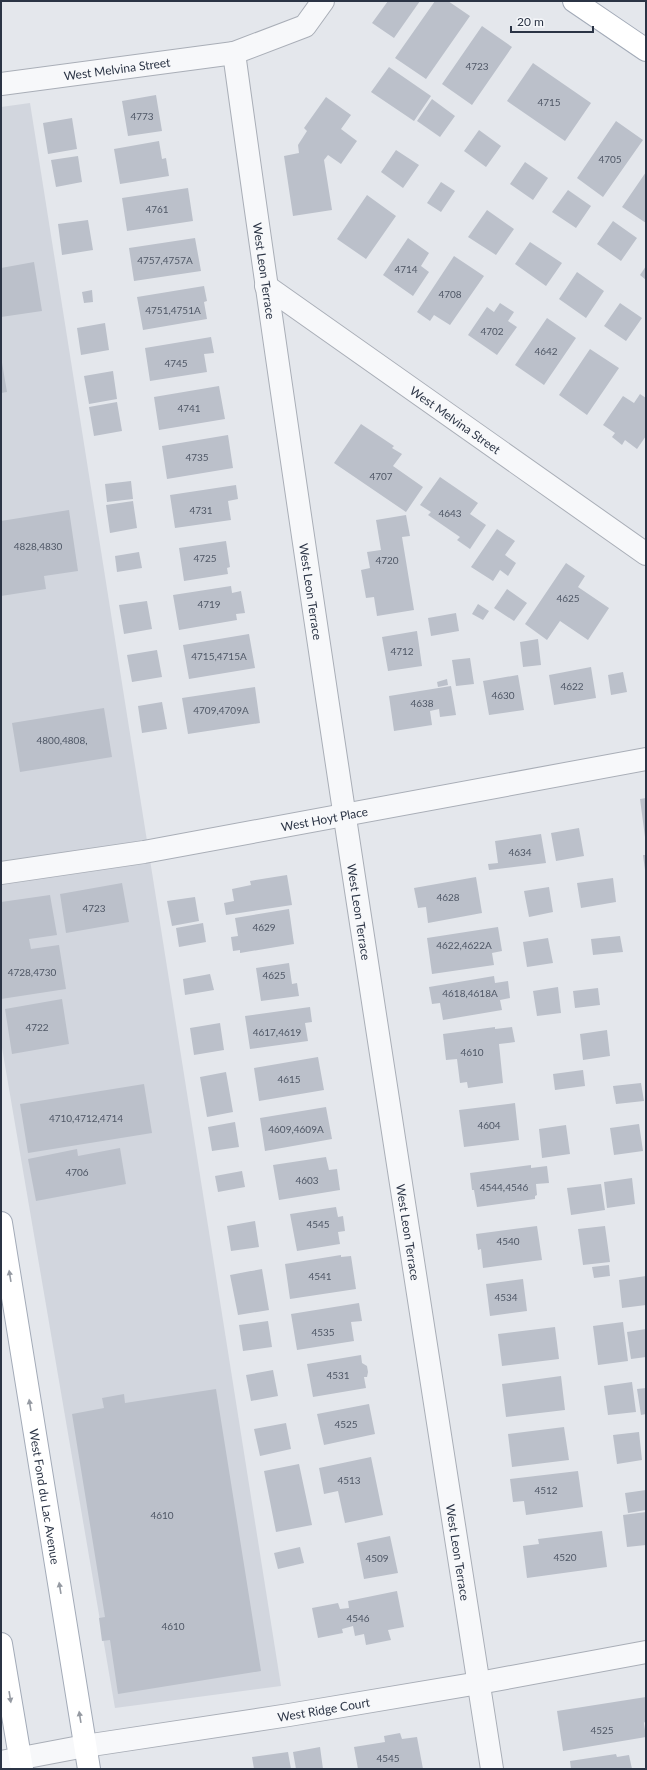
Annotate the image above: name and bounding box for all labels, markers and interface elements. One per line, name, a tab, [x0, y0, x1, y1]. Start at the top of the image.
scale bar	[511, 8, 593, 34]
text: 20 m	[517, 14, 544, 29]
street label: West Melvina Street	[63, 54, 172, 83]
house number: 4723	[465, 60, 489, 72]
house number: 4715	[537, 96, 561, 108]
house number: 4773	[130, 110, 154, 122]
house number: 4705	[598, 153, 622, 165]
house number: 4761	[145, 203, 169, 215]
street label: West Leon Terrace	[250, 222, 279, 320]
house number: 4757,4757A	[137, 254, 193, 266]
house number: 4714	[394, 263, 418, 275]
house number: 4708	[438, 288, 462, 300]
house number: 4751,4751A	[145, 304, 201, 316]
house number: 4702	[480, 325, 504, 337]
house number: 4642	[534, 345, 558, 357]
house number: 4745	[164, 357, 188, 369]
street label: West Melvina Street	[407, 383, 504, 457]
house number: 4741	[177, 402, 201, 414]
house number: 4735	[185, 451, 209, 463]
house number: 4707	[369, 470, 393, 482]
house number: 4731	[189, 504, 213, 516]
house number: 4643	[438, 507, 462, 519]
house number: 4828,4830	[14, 540, 63, 552]
street label: West Leon Terrace	[297, 542, 326, 641]
house number: 4725	[193, 552, 217, 564]
house number: 4720	[375, 554, 399, 566]
house number: 4625	[556, 592, 580, 604]
house number: 4719	[197, 598, 221, 610]
house number: 4712	[390, 645, 414, 657]
house number: 4715,4715A	[191, 650, 247, 662]
house number: 4622	[560, 680, 584, 692]
house number: 4630	[491, 689, 515, 701]
house number: 4638	[410, 697, 434, 709]
house number: 4709,4709A	[193, 704, 249, 716]
house number: 4800,4808,	[37, 734, 87, 746]
street label: West Hoyt Place	[280, 803, 369, 834]
house number: 4634	[508, 846, 532, 858]
street label: West Leon Terrace	[345, 863, 374, 961]
house number: 4628	[436, 891, 460, 903]
house number: 4723	[82, 902, 106, 914]
house number: 4629	[252, 921, 276, 933]
house number: 4622,4622A	[436, 939, 492, 951]
house number: 4728,4730	[8, 966, 57, 978]
house number: 4625	[262, 969, 286, 981]
house number: 4618,4618A	[442, 987, 498, 999]
house number: 4722	[25, 1021, 49, 1033]
house number: 4617,4619	[253, 1026, 302, 1038]
house number: 4610	[460, 1046, 484, 1058]
house number: 4615	[277, 1073, 301, 1085]
house number: 4710,4712,4714	[49, 1112, 123, 1124]
house number: 4604	[477, 1119, 501, 1131]
house number: 4609,4609A	[268, 1123, 324, 1135]
house number: 4706	[65, 1166, 89, 1178]
house number: 4603	[295, 1174, 319, 1186]
house number: 4544,4546	[480, 1181, 529, 1193]
street label: West Leon Terrace	[394, 1183, 423, 1282]
house number: 4545	[306, 1218, 330, 1230]
house number: 4540	[496, 1235, 520, 1247]
one-way arrow	[6, 1270, 12, 1282]
house number: 4541	[308, 1270, 332, 1282]
house number: 4534	[494, 1291, 518, 1303]
house number: 4535	[311, 1326, 335, 1338]
house number: 4531	[326, 1369, 350, 1381]
one-way arrow	[27, 1399, 33, 1411]
house number: 4525	[334, 1418, 358, 1430]
street label: West Fond du Lac Avenue	[27, 1428, 63, 1565]
house number: 4513	[337, 1474, 361, 1486]
house number: 4512	[534, 1484, 558, 1496]
street label: West Leon Terrace	[443, 1503, 473, 1602]
house number: 4610	[150, 1509, 174, 1521]
house number: 4520	[553, 1551, 577, 1563]
house number: 4509	[365, 1552, 389, 1564]
one-way arrow	[57, 1582, 63, 1594]
house number: 4546	[346, 1612, 370, 1624]
house number: 4610	[161, 1620, 185, 1632]
one-way arrow	[7, 1690, 13, 1703]
street label: West Ridge Court	[276, 1694, 372, 1724]
one-way arrow	[77, 1711, 83, 1723]
house number: 4525	[590, 1724, 614, 1736]
house number: 4545	[376, 1752, 400, 1764]

